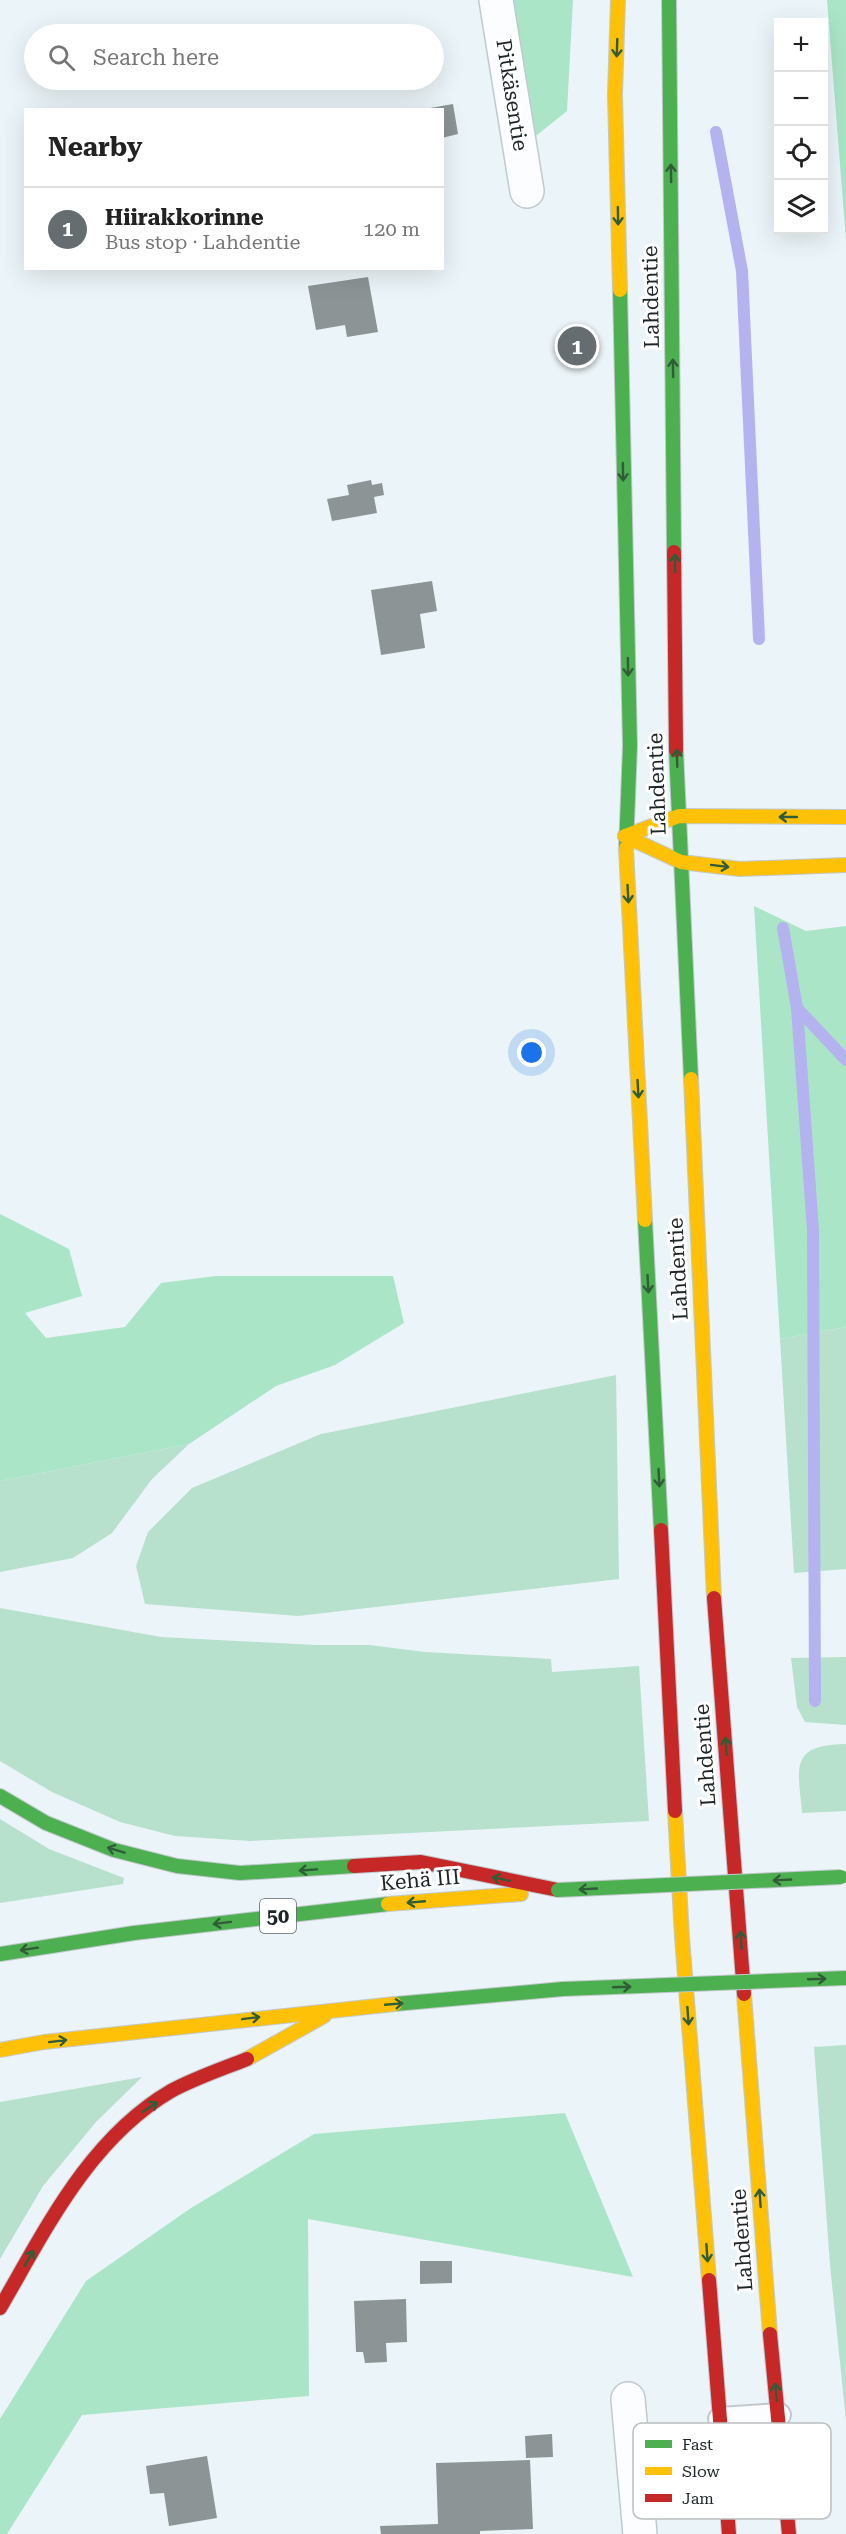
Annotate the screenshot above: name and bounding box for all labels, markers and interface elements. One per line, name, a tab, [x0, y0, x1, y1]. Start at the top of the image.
map controls	[774, 18, 828, 234]
button: +	[774, 18, 828, 72]
search box	[24, 24, 444, 90]
street label: Pitkäsentie	[491, 37, 533, 153]
one-way arrow	[611, 37, 622, 57]
icon: search	[45, 41, 78, 74]
text: Search here	[93, 45, 219, 70]
button: −	[774, 72, 828, 126]
button: locate	[774, 126, 828, 180]
text: Nearby	[48, 132, 142, 162]
one-way arrow	[665, 164, 676, 184]
button: layers	[774, 180, 828, 234]
text: Hiirakkorinne	[105, 205, 264, 230]
one-way arrow	[612, 206, 623, 226]
text: 1	[62, 217, 73, 241]
text: 120 m	[363, 217, 420, 241]
text: Bus stop · Lahdentie	[105, 230, 300, 254]
street label: Lahdentie	[638, 245, 664, 349]
pin: 1	[558, 324, 596, 368]
one-way arrow	[667, 358, 679, 378]
one-way arrow	[617, 462, 628, 482]
one-way arrow	[669, 553, 681, 573]
one-way arrow	[622, 657, 633, 677]
street label: Lahdentie	[643, 732, 671, 836]
one-way arrow	[671, 748, 682, 768]
one-way arrow	[778, 811, 798, 823]
one-way arrow	[709, 861, 729, 872]
one-way arrow	[623, 884, 634, 904]
your location	[517, 1038, 546, 1067]
one-way arrow	[633, 1078, 644, 1098]
street label: Lahdentie	[663, 1217, 693, 1321]
one-way arrow	[643, 1273, 654, 1293]
one-way arrow	[653, 1468, 664, 1488]
street label: Lahdentie	[689, 1703, 721, 1807]
one-way arrow	[720, 1737, 731, 1756]
one-way arrow	[107, 1843, 126, 1854]
one-way arrow	[299, 1865, 318, 1876]
street label: Kehä III	[379, 1865, 461, 1895]
one-way arrow	[492, 1872, 511, 1884]
one-way arrow	[773, 1875, 793, 1886]
one-way arrow	[578, 1884, 598, 1895]
one-way arrow	[407, 1897, 427, 1908]
road number: 50	[260, 1899, 296, 1933]
one-way arrow	[213, 1917, 233, 1928]
one-way arrow	[735, 1931, 746, 1951]
one-way arrow	[20, 1944, 40, 1955]
one-way arrow	[806, 1973, 826, 1985]
one-way arrow	[611, 1981, 631, 1992]
one-way arrow	[384, 1998, 403, 2009]
one-way arrow	[683, 2006, 694, 2026]
one-way arrow	[241, 2013, 261, 2024]
one-way arrow	[47, 2035, 67, 2046]
one-way arrow	[141, 2101, 157, 2113]
street label: Lahdentie	[726, 2188, 758, 2292]
one-way arrow	[754, 2188, 765, 2208]
one-way arrow	[701, 2242, 712, 2262]
one-way arrow	[23, 2250, 35, 2267]
one-way arrow	[770, 2383, 781, 2402]
legend	[633, 2423, 831, 2519]
text: Fast	[682, 2435, 713, 2454]
text: Slow	[682, 2462, 720, 2481]
text: Jam	[682, 2489, 714, 2508]

